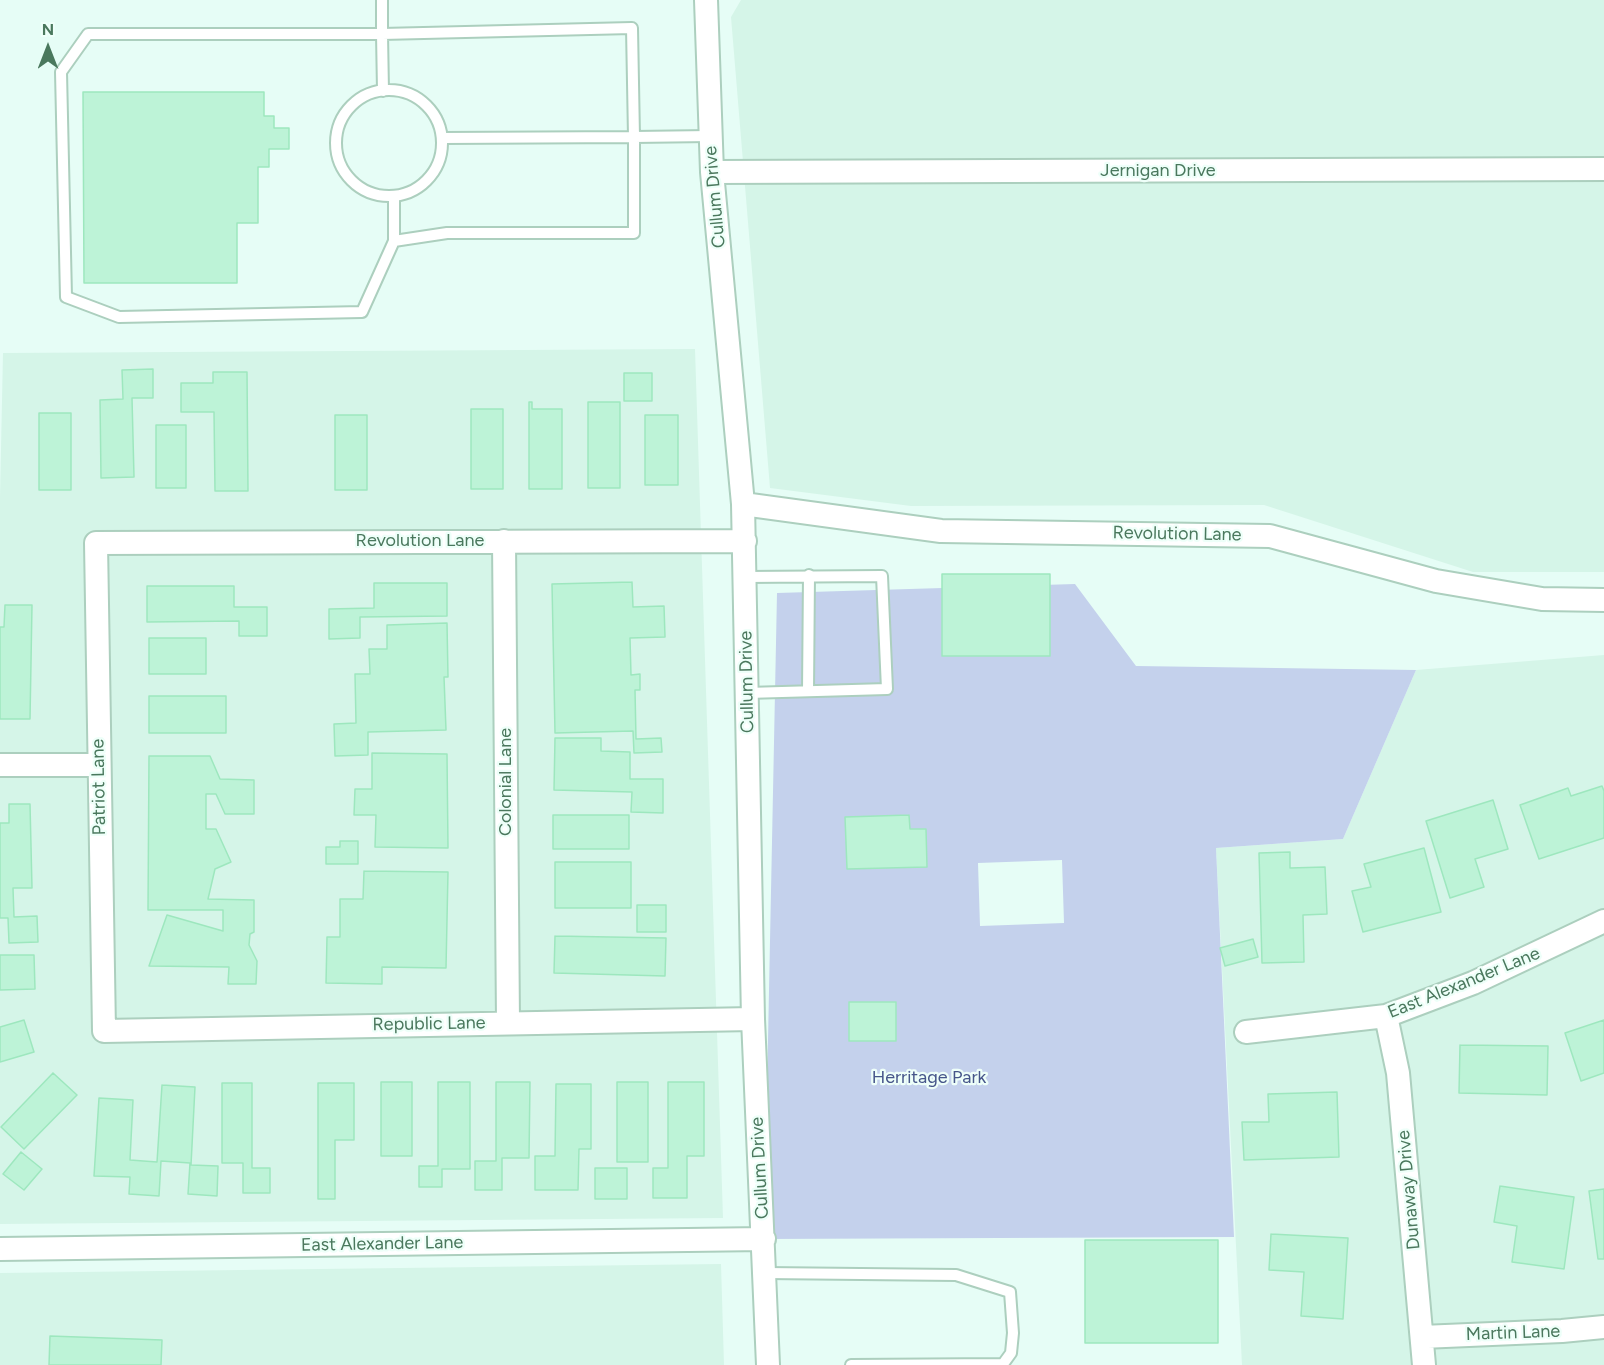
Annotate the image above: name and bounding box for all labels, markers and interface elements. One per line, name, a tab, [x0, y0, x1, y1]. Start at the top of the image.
north arrow	[18, 18, 78, 78]
text: N	[42, 20, 54, 39]
street label: Cullum Drive	[700, 145, 730, 249]
street label: Jernigan Drive	[1100, 160, 1216, 182]
street label: Revolution Lane	[1112, 522, 1242, 546]
street label: Revolution Lane	[356, 530, 484, 552]
street label: Cullum Drive	[735, 631, 759, 733]
street label: Colonial Lane	[495, 728, 517, 836]
street label: Patriot Lane	[87, 739, 111, 835]
street label: East Alexander Lane	[1385, 943, 1543, 1023]
street label: Republic Lane	[372, 1012, 486, 1036]
park label: Herritage Park	[872, 1067, 986, 1089]
street label: Cullum Drive	[747, 1116, 773, 1220]
street label: Dunaway Drive	[1393, 1129, 1425, 1251]
street label: East Alexander Lane	[301, 1232, 463, 1256]
street label: Martin Lane	[1465, 1321, 1561, 1345]

